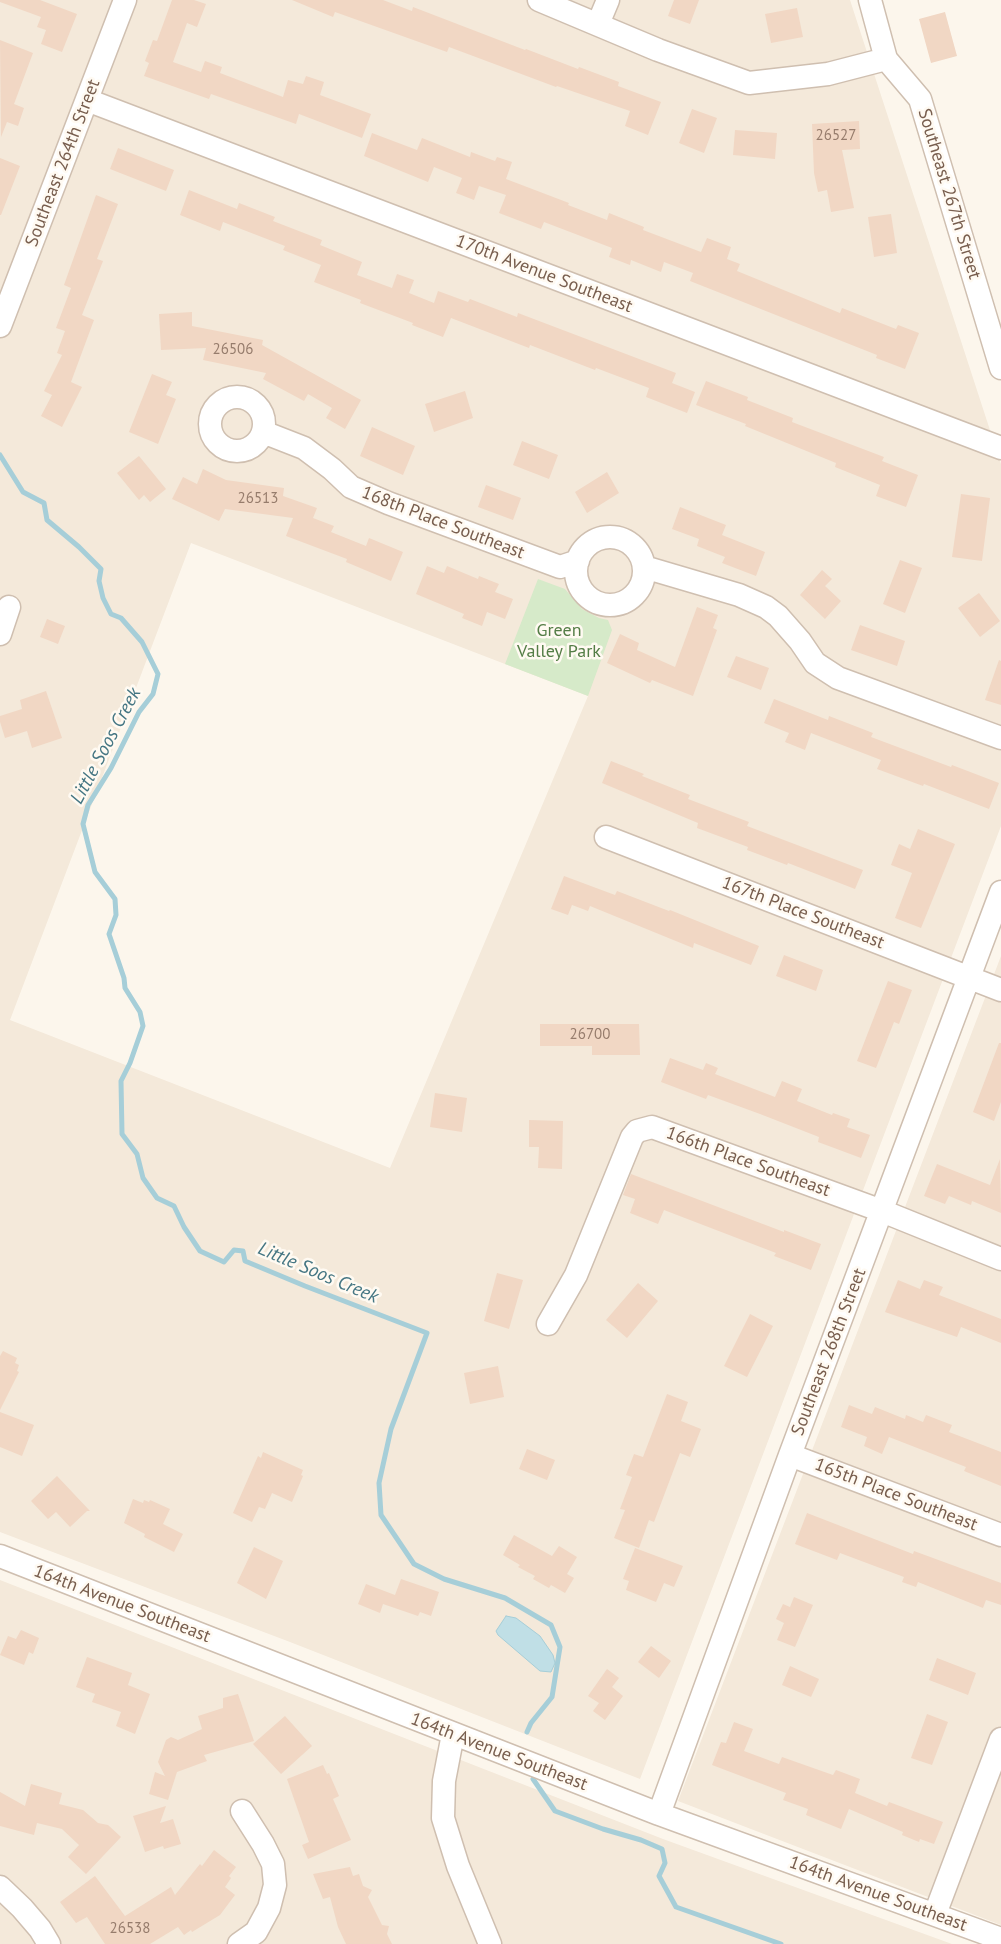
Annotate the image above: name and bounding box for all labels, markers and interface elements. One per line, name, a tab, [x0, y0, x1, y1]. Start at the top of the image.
street label: Southeast 264th Street	[21, 76, 105, 250]
street label: Southeast 267th Street	[913, 106, 985, 282]
house number: 26527	[816, 127, 856, 145]
street label: 170th Avenue Southeast	[452, 230, 636, 318]
house number: 26506	[213, 341, 253, 359]
street label: 168th Place Southeast	[359, 482, 527, 564]
house number: 26513	[238, 490, 278, 508]
park label: Green Valley Park	[517, 620, 601, 662]
water label: Little Soos Creek	[66, 684, 146, 808]
street label: 167th Place Southeast	[719, 872, 887, 954]
house number: 26700	[570, 1026, 610, 1044]
street label: 166th Place Southeast	[663, 1122, 833, 1202]
water label: Little Soos Creek	[254, 1237, 382, 1309]
street label: Southeast 268th Street	[787, 1265, 871, 1439]
street label: 165th Place Southeast	[812, 1454, 980, 1536]
street label: 164th Avenue Southeast	[30, 1560, 214, 1648]
street label: 164th Avenue Southeast	[407, 1708, 591, 1796]
street label: 164th Avenue Southeast	[786, 1852, 970, 1936]
house number: 26538	[110, 1920, 150, 1938]

